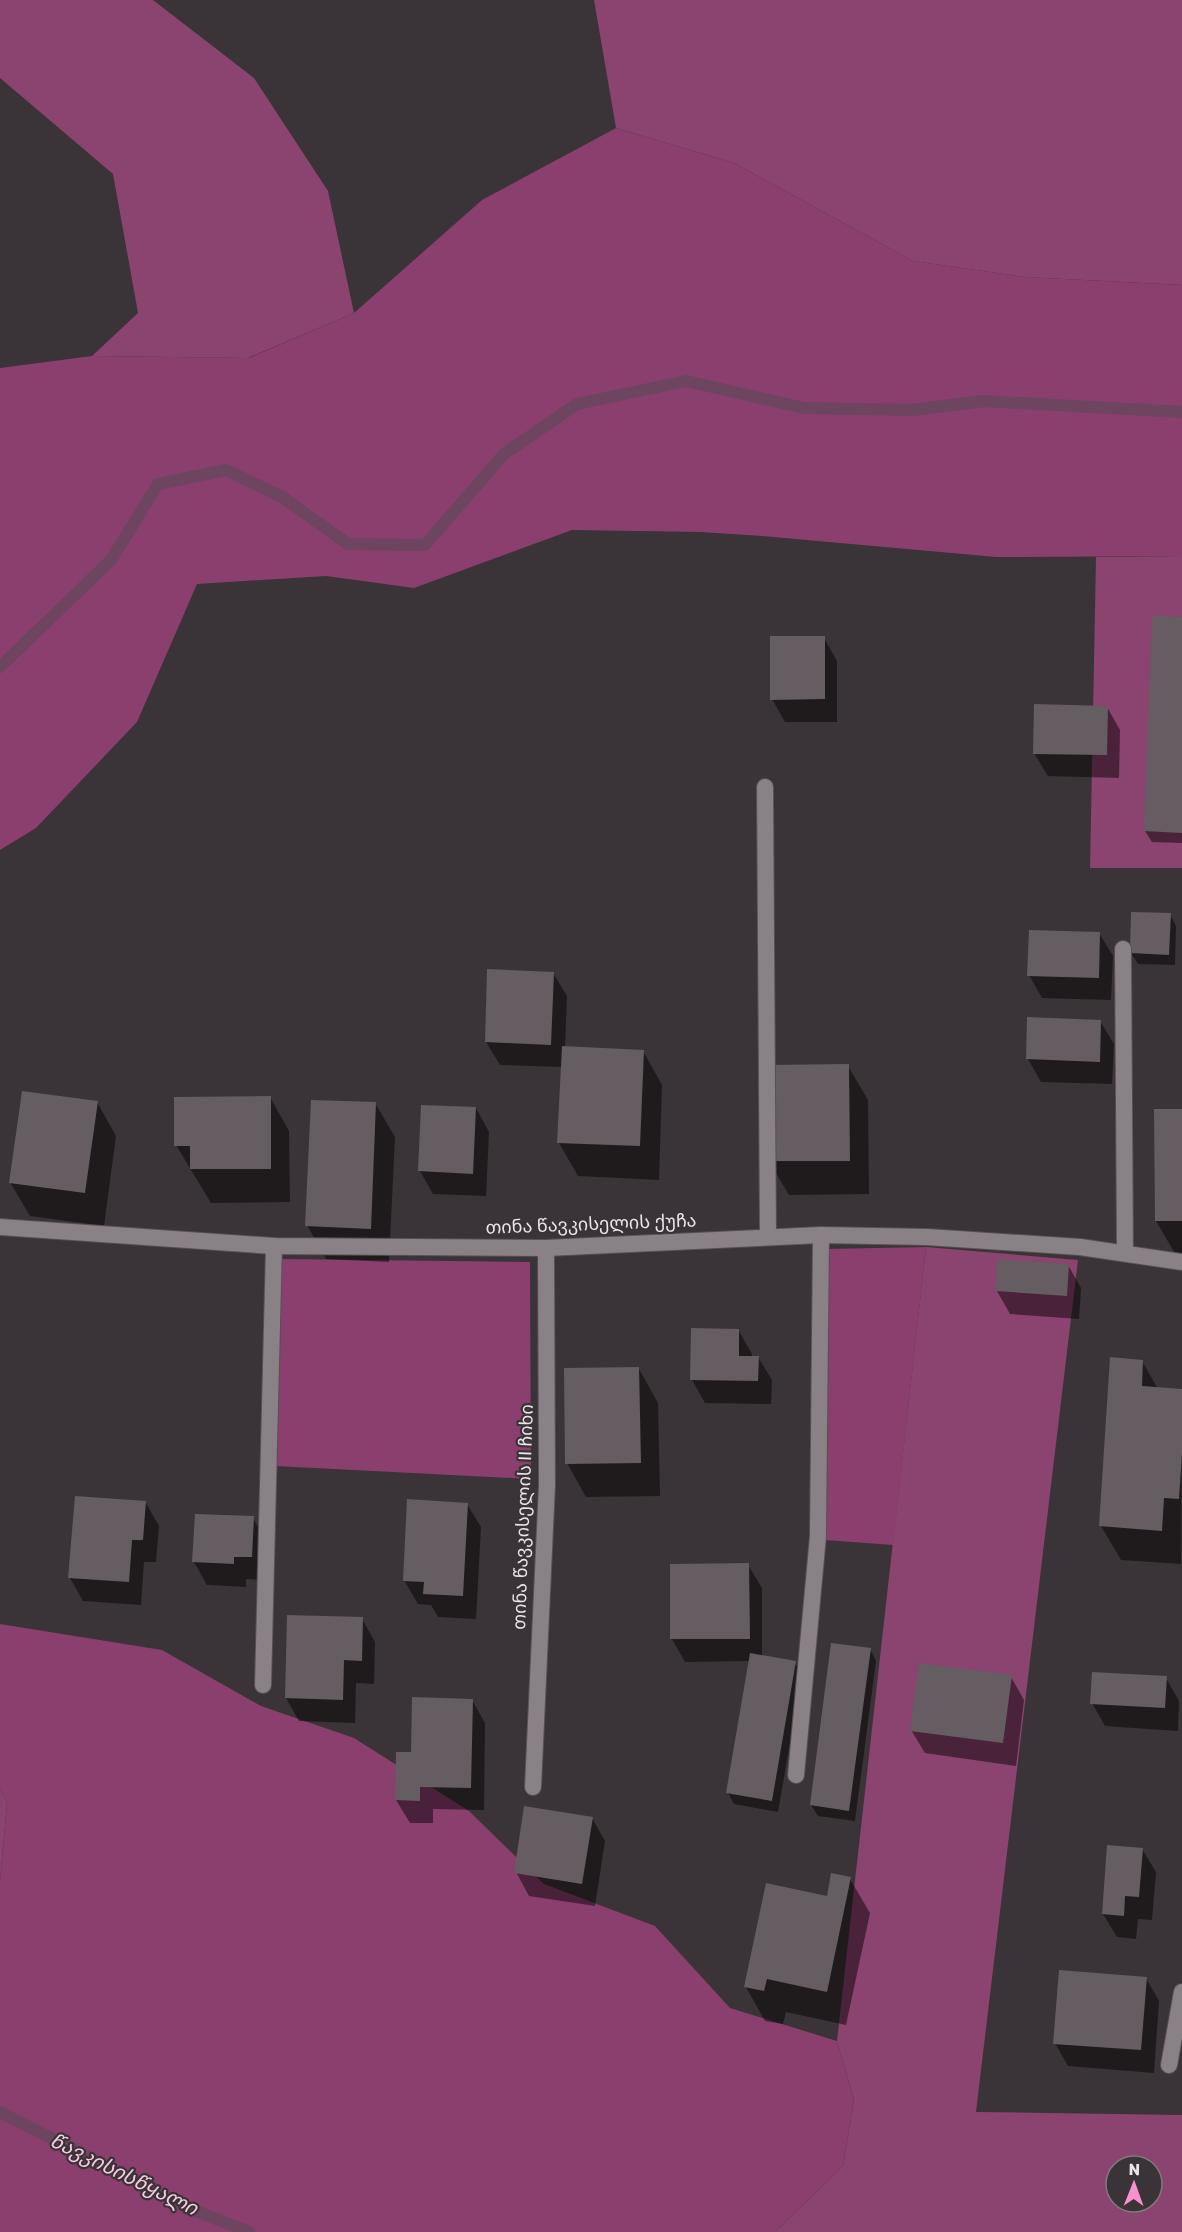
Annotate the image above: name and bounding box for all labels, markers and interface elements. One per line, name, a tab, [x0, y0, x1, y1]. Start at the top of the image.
street label: თინა წავკისელის ქუჩა	[485, 1209, 697, 1239]
street label: თინა წავკისელის II ჩიხი	[508, 1404, 538, 1630]
water label: წავკისისწყალი	[46, 2128, 203, 2221]
north arrow	[1104, 2154, 1164, 2214]
text: N	[1128, 2160, 1140, 2179]

